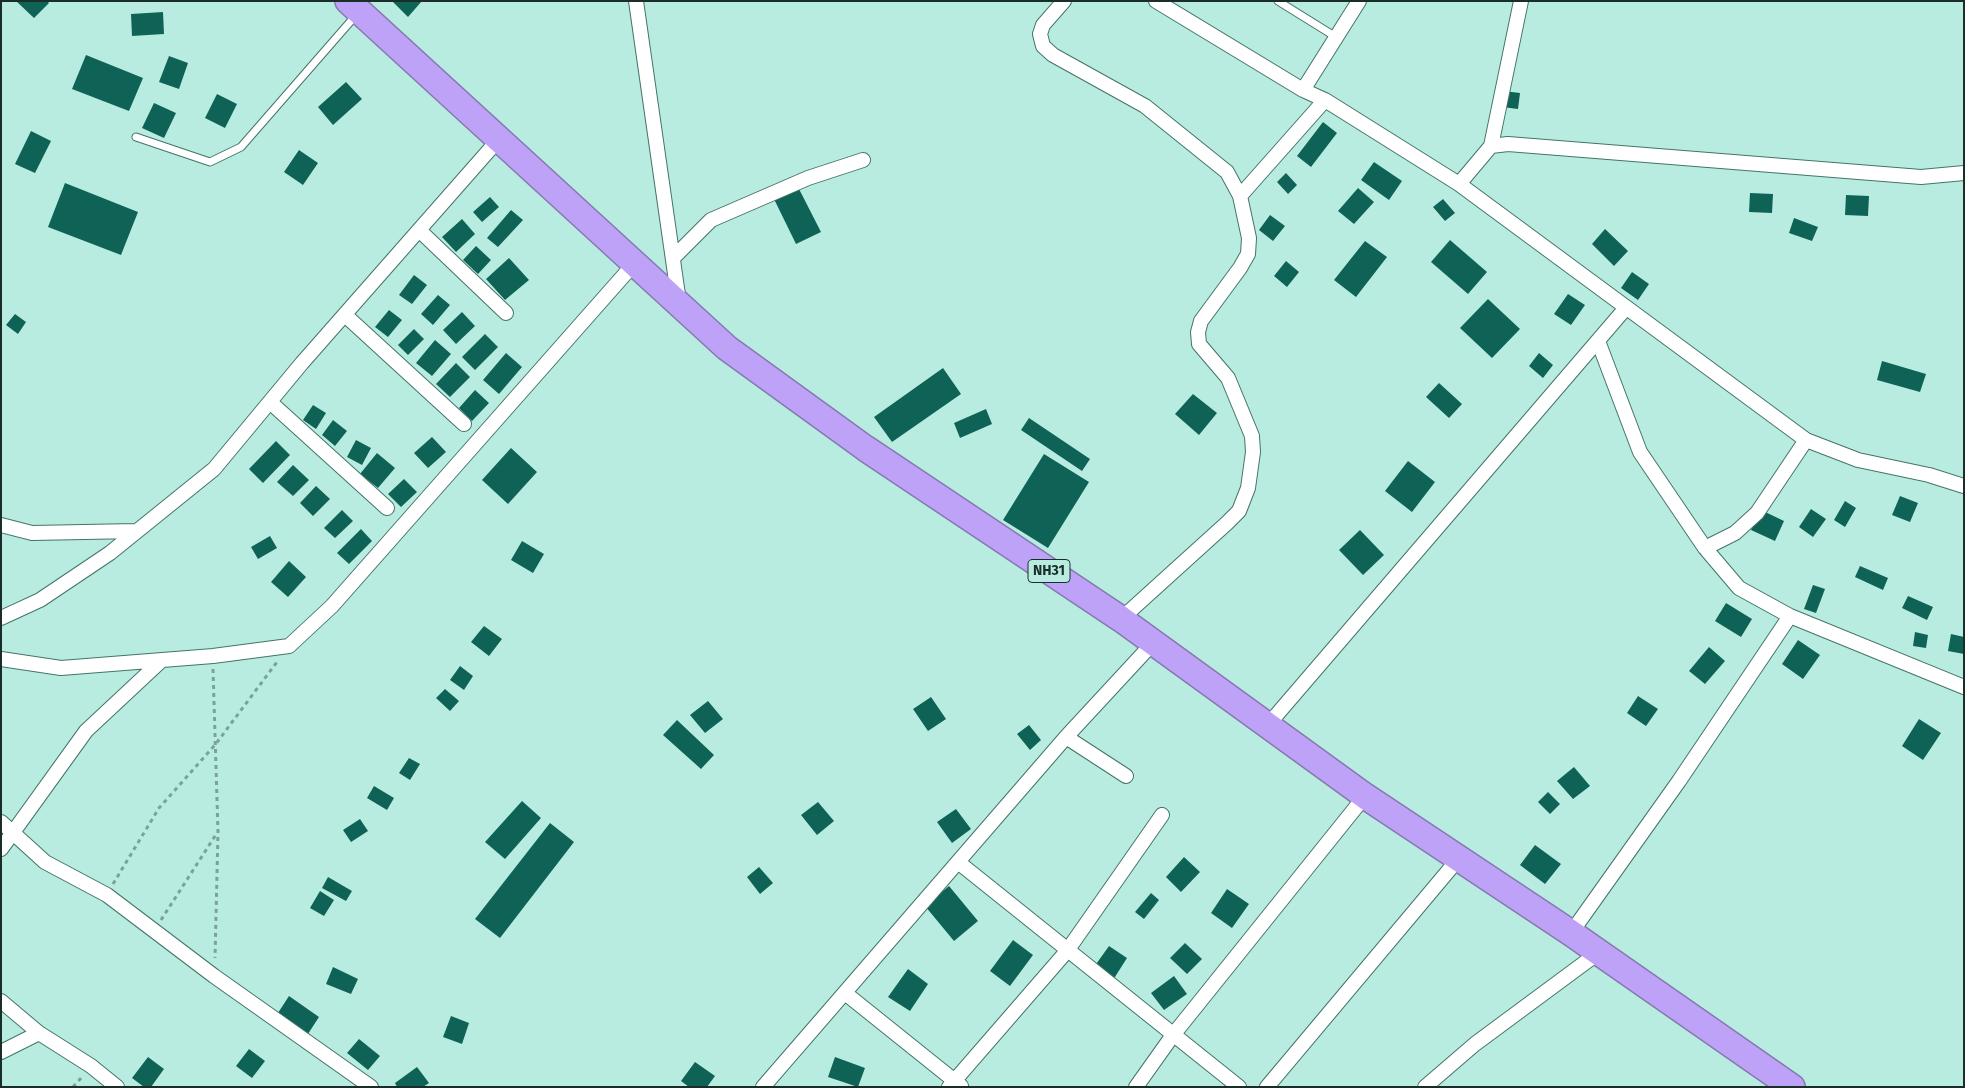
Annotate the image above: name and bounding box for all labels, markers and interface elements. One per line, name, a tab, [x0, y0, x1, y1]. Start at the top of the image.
road number: NH31	[1028, 560, 1070, 582]

